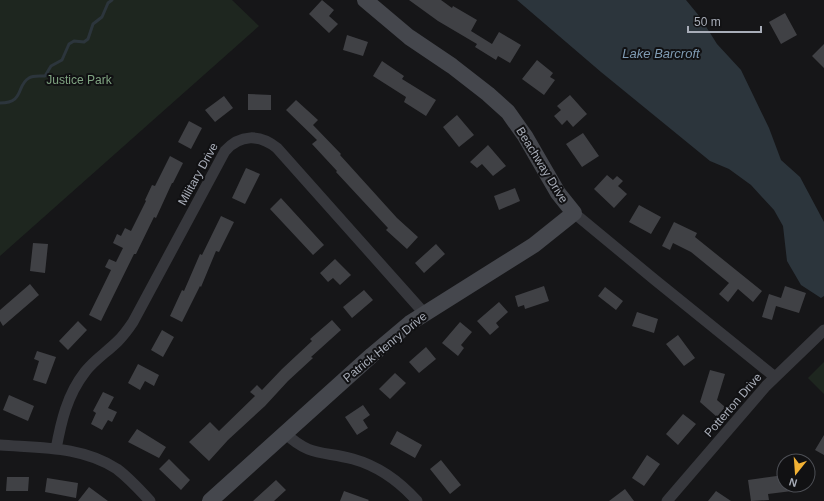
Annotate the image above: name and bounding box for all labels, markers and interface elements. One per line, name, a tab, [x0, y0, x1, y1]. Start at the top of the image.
scale bar	[688, 8, 761, 34]
text: 50 m	[694, 15, 721, 29]
water label: Lake Barcroft	[622, 46, 701, 61]
park label: Justice Park	[46, 73, 113, 87]
street label: Beachway Drive	[513, 125, 571, 206]
street label: Military Drive	[175, 140, 221, 208]
street label: Patrick Henry Drive	[340, 309, 430, 385]
street label: Potterton Drive	[701, 370, 765, 440]
north arrow	[776, 453, 816, 493]
text: N	[787, 476, 799, 489]

